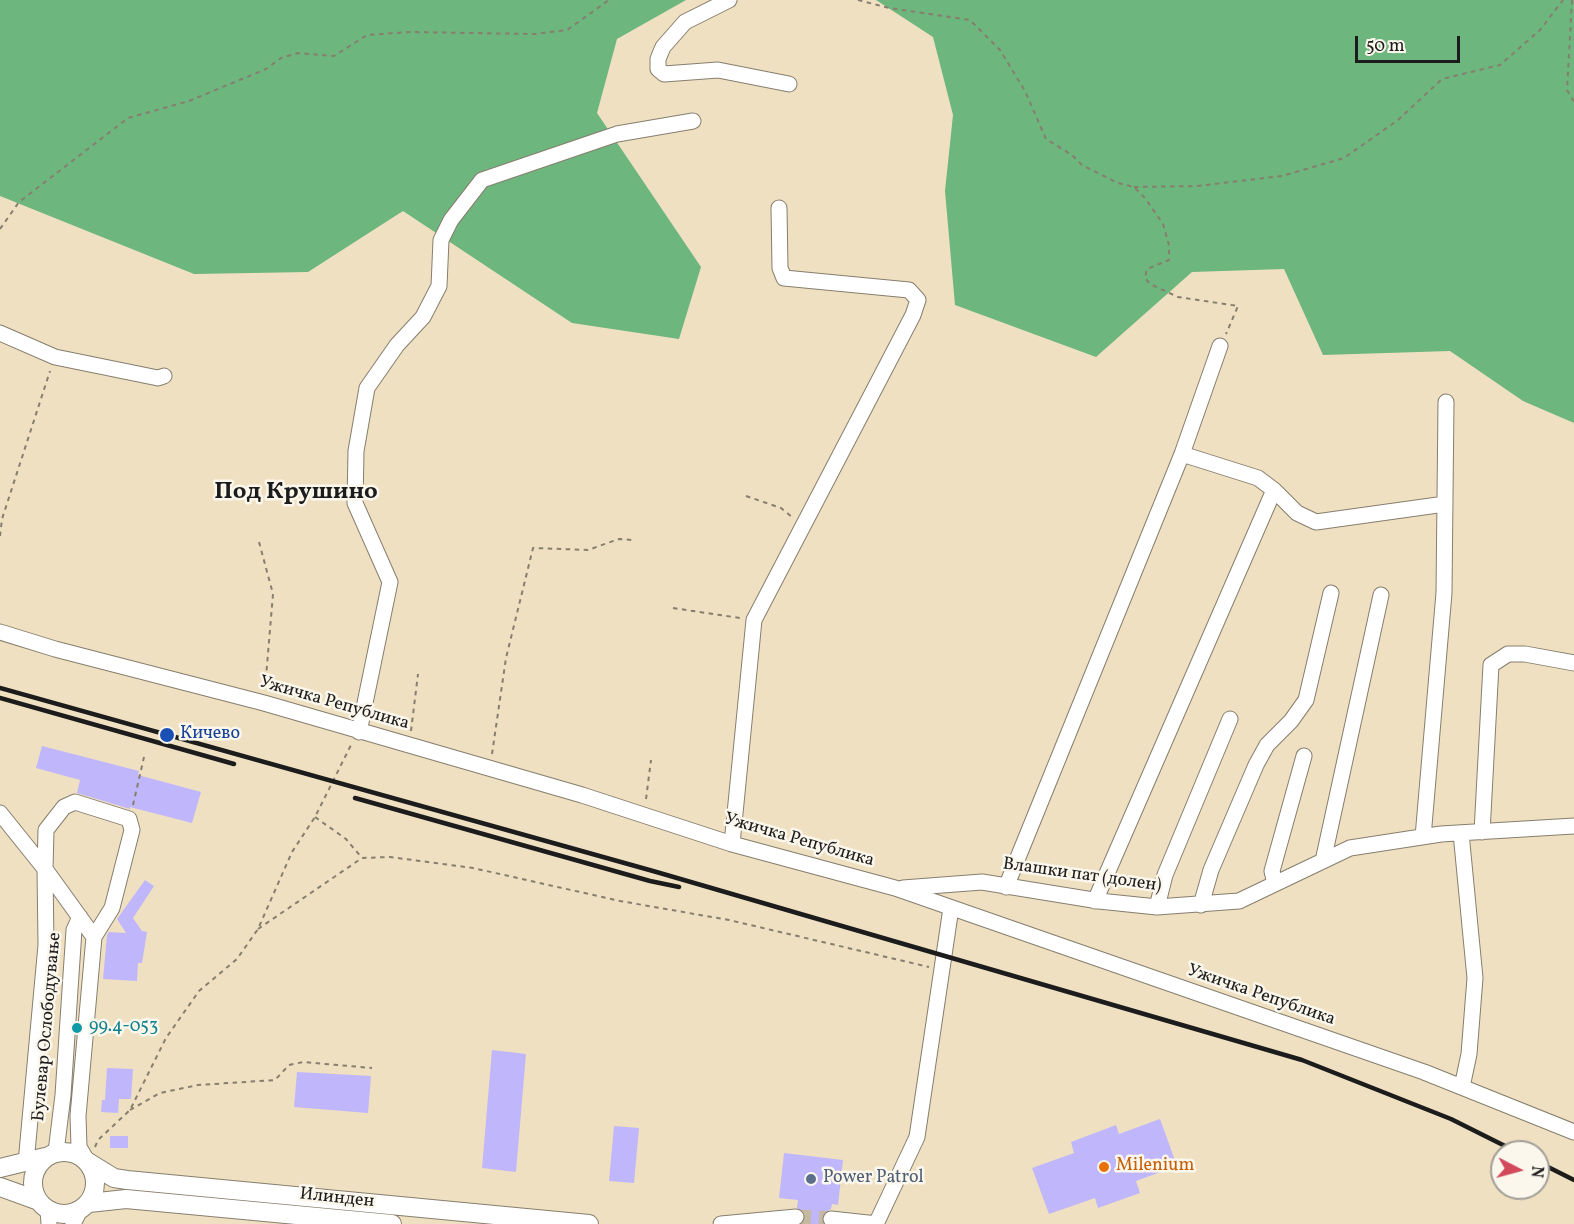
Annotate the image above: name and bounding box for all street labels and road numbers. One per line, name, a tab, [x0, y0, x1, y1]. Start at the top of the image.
street label: Ужичка Република	[257, 672, 411, 736]
street label: Ужичка Република	[722, 809, 876, 873]
street label: Влашки пат (долен)	[1001, 854, 1163, 898]
street label: Булевар Ослободување	[29, 932, 67, 1122]
street label: Ужичка Република	[1184, 961, 1338, 1031]
street label: Илинден	[299, 1184, 375, 1214]

